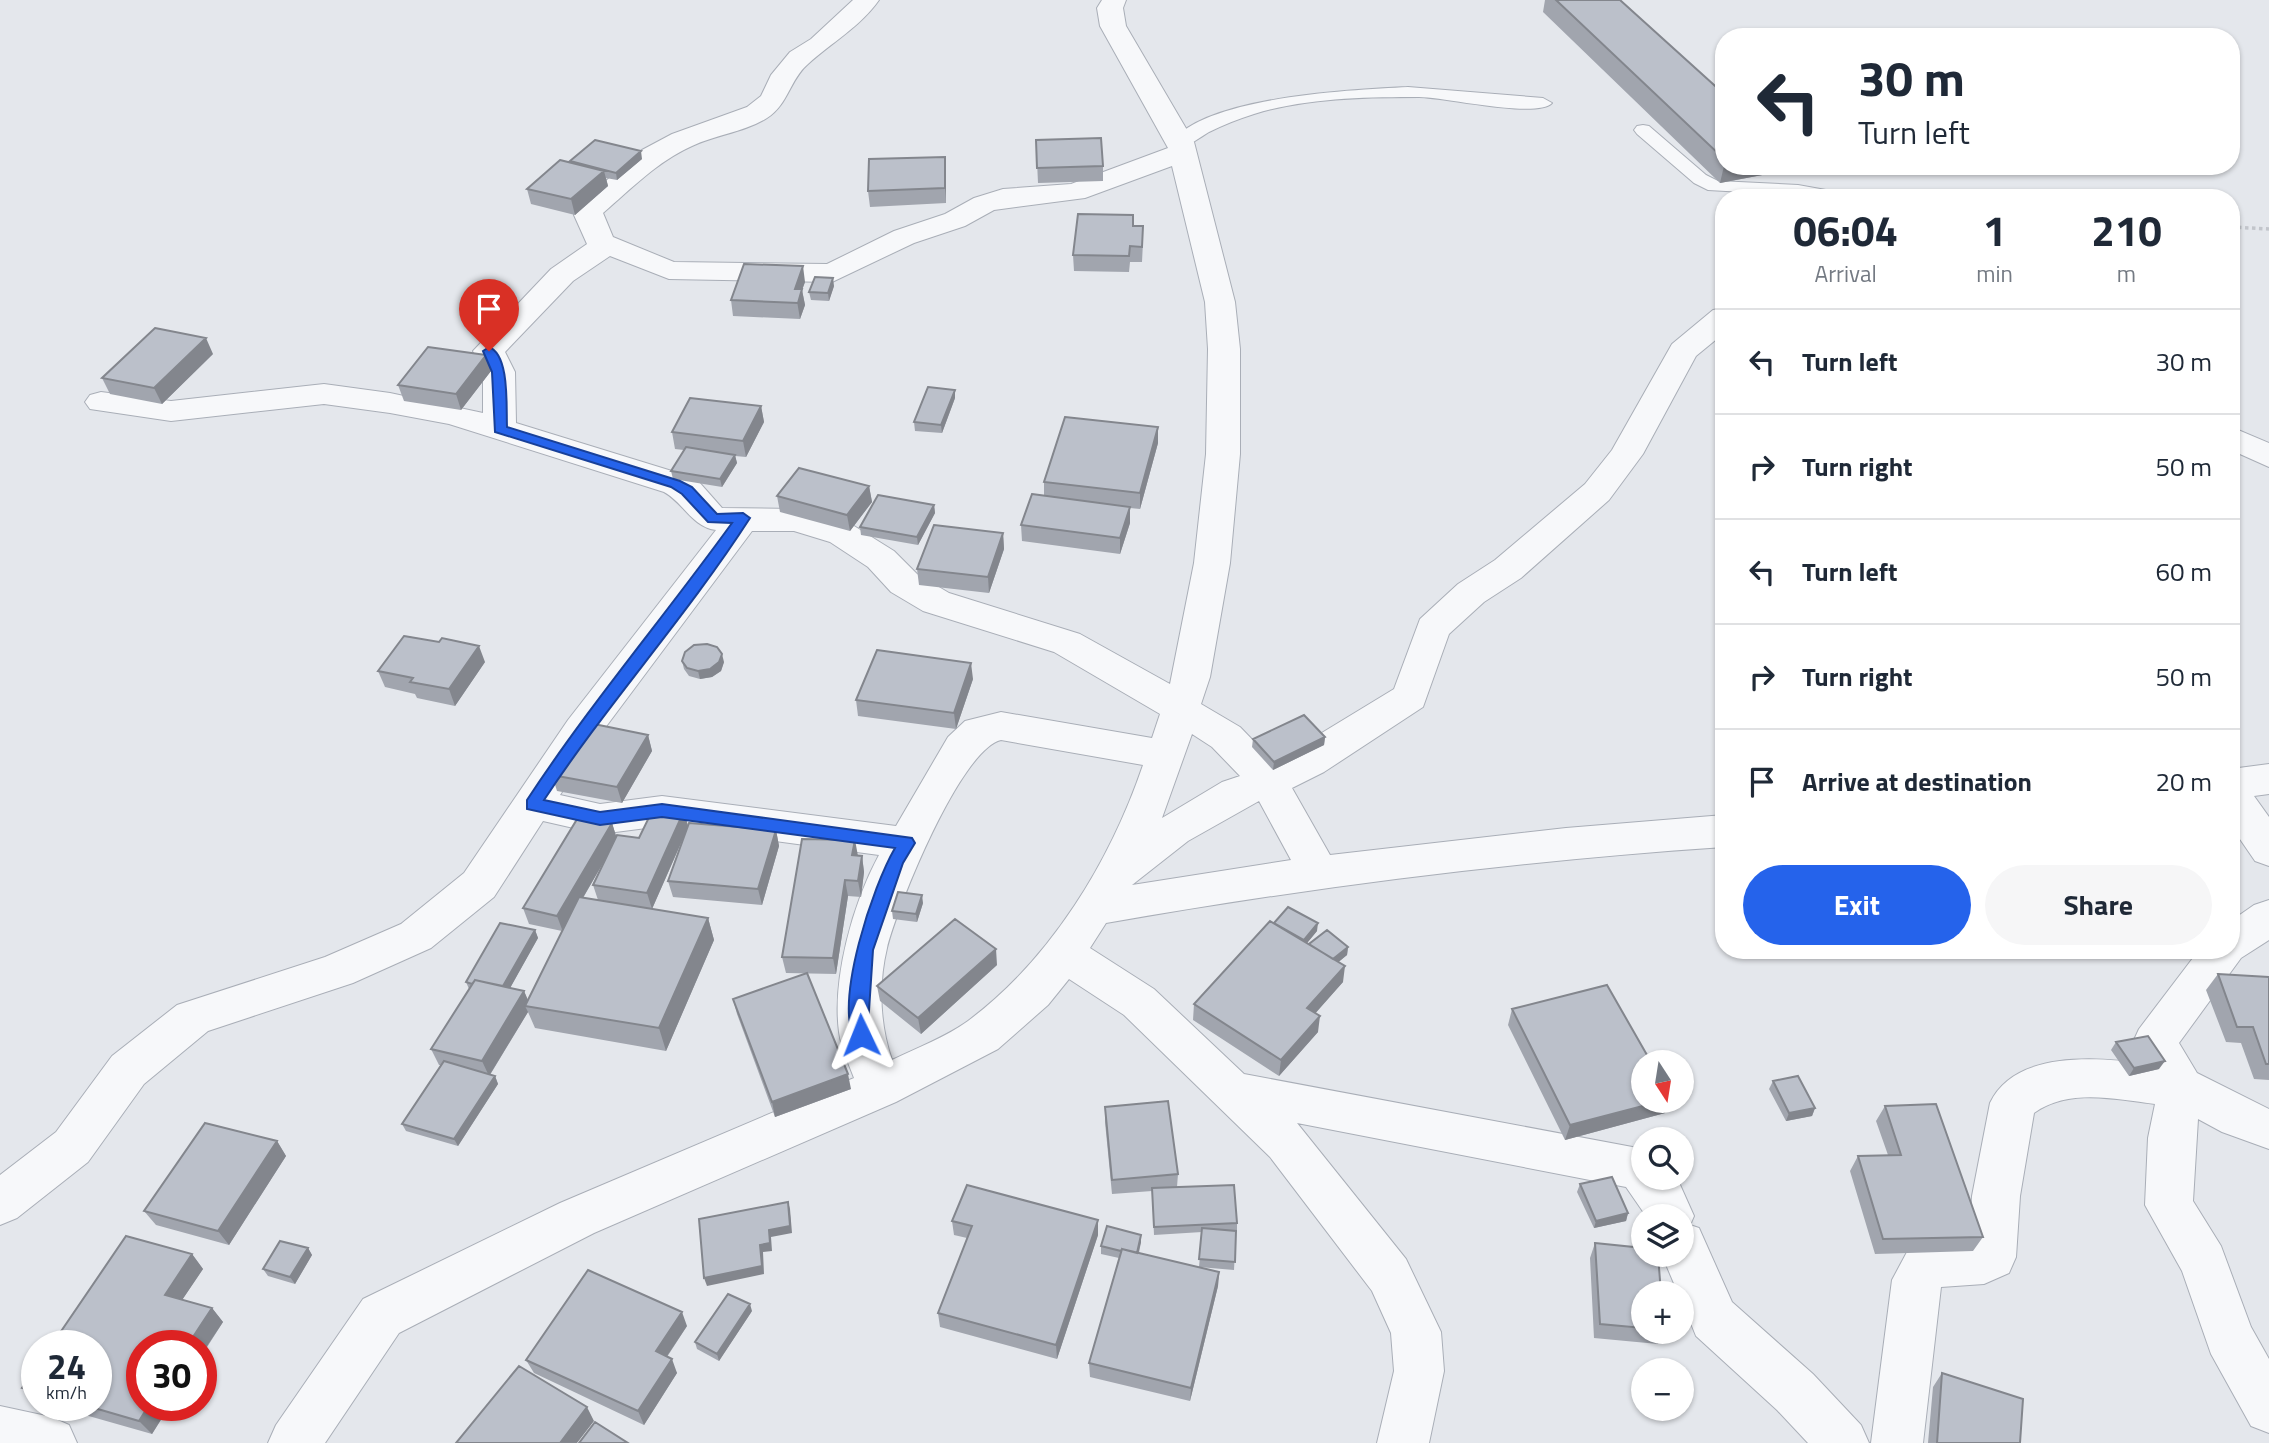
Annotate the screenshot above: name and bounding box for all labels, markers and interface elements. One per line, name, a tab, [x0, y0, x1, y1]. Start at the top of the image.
text: 30 m	[1858, 40, 1965, 115]
icon: left	[1743, 56, 1834, 147]
text: Turn left	[1858, 108, 1970, 156]
text: 06:04	[1793, 198, 1898, 262]
text: 1	[1983, 198, 2006, 262]
text: 210	[2091, 198, 2162, 262]
text: Arrival	[1814, 256, 1877, 291]
text: min	[1976, 256, 2013, 291]
text: m	[2117, 256, 2136, 291]
pin	[459, 279, 519, 351]
icon: arrive	[470, 290, 508, 328]
text: Turn left	[1802, 342, 1897, 381]
text: 30 m	[2155, 342, 2212, 381]
icon: left	[1743, 343, 1781, 381]
text: Turn right	[1802, 447, 1913, 486]
text: 50 m	[2155, 447, 2212, 486]
icon: right	[1743, 448, 1781, 486]
text: Turn left	[1802, 552, 1897, 591]
text: 60 m	[2155, 552, 2212, 591]
icon: left	[1743, 553, 1781, 591]
text: Turn right	[1802, 657, 1913, 696]
text: 50 m	[2155, 657, 2212, 696]
icon: right	[1743, 658, 1781, 696]
text: Arrive at destination	[1802, 762, 2032, 801]
text: 20 m	[2155, 762, 2212, 801]
icon: arrive	[1743, 763, 1781, 801]
button: Exit	[1743, 865, 1971, 945]
button: Share	[1985, 865, 2212, 945]
position arrow	[824, 998, 898, 1072]
north arrow	[1631, 1050, 1694, 1113]
map controls	[1631, 1050, 1694, 1421]
button: search	[1631, 1127, 1694, 1190]
button: layers	[1631, 1204, 1694, 1267]
button: +	[1631, 1281, 1694, 1344]
speed limit sign: 30	[126, 1330, 217, 1421]
text: 24	[47, 1339, 86, 1393]
button: −	[1631, 1358, 1694, 1421]
text: km/h	[46, 1379, 87, 1406]

